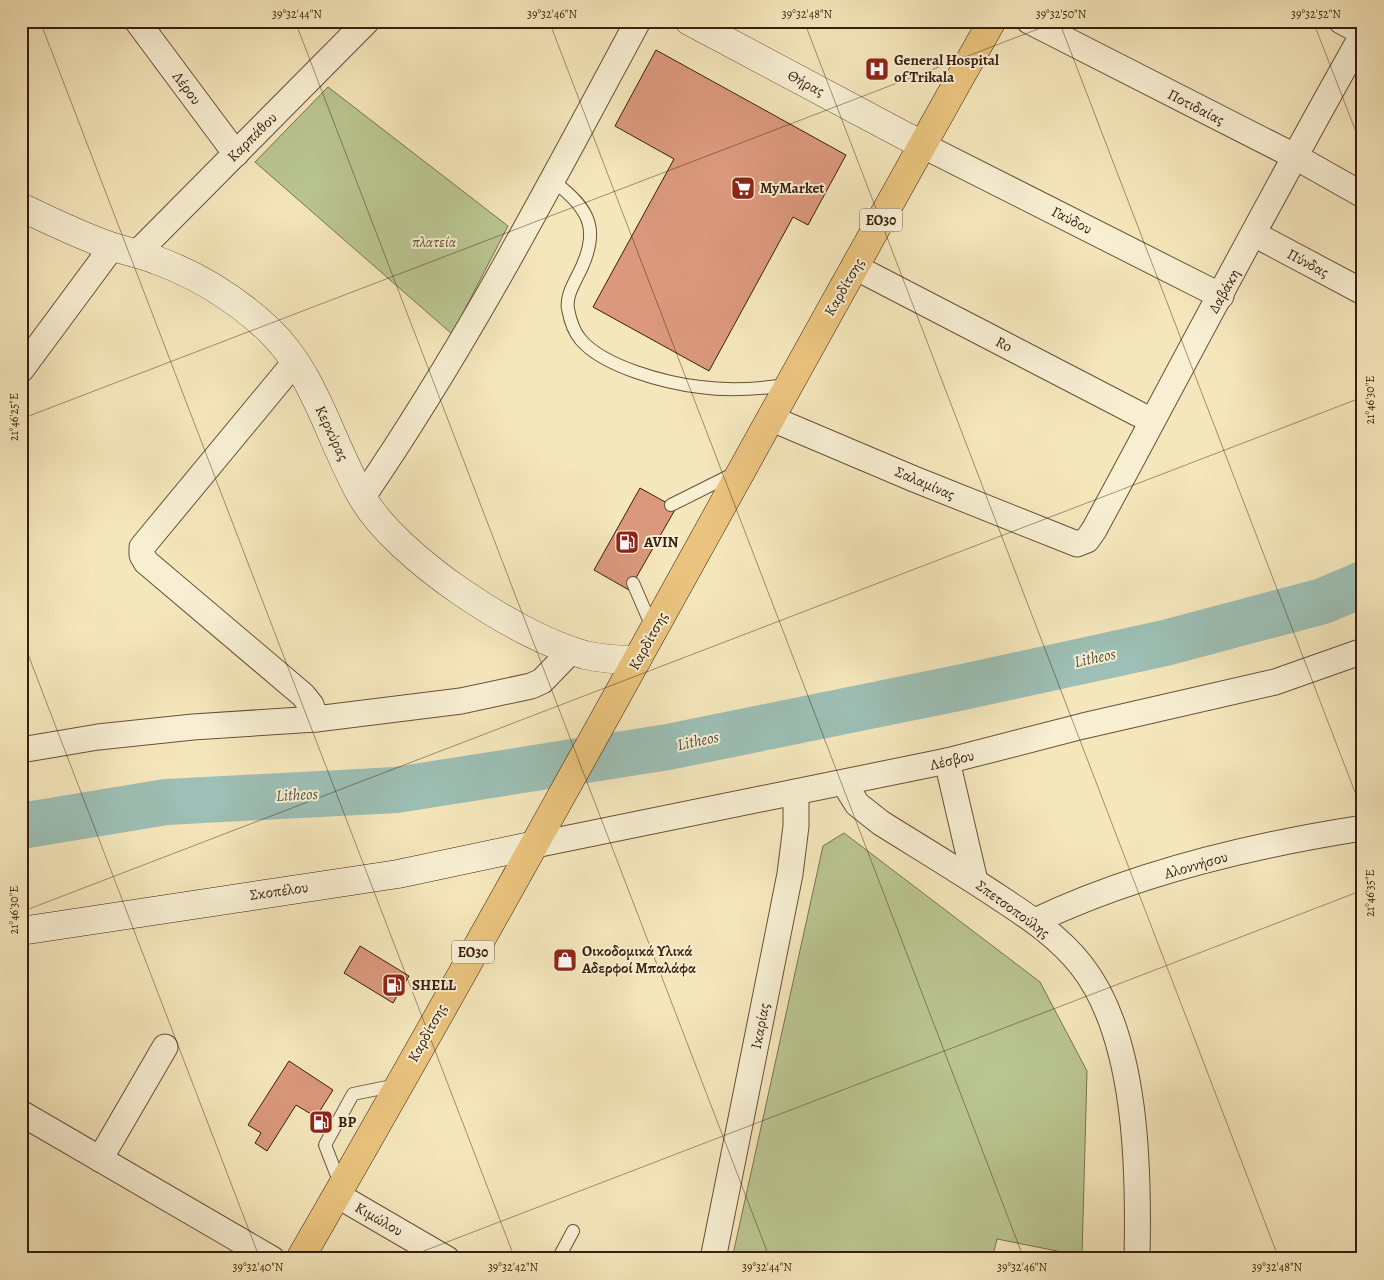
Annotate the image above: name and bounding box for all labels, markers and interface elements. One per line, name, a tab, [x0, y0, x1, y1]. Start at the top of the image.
text: 39°32'44"N	[272, 6, 322, 22]
text: 39°32'46"N	[527, 6, 577, 22]
text: 39°32'48"N	[782, 6, 833, 22]
text: 39°32'50"N	[1036, 6, 1087, 22]
text: 39°32'52"N	[1291, 6, 1341, 22]
place label: General Hospital of Trikala	[894, 50, 999, 87]
hospital icon: General Hospital of Trikala	[864, 56, 890, 82]
street label: Θήρας	[784, 65, 828, 101]
street label: Λέρου	[167, 66, 206, 109]
street label: Ποτιδαίας	[1164, 84, 1228, 130]
street label: Καρπάθου	[223, 108, 281, 166]
supermarket icon: MyMarket	[730, 175, 756, 201]
place label: MyMarket	[760, 178, 824, 198]
street label: Γαύδου	[1048, 201, 1096, 239]
road number: ΕΟ30	[860, 208, 902, 232]
park label: πλατεία	[412, 232, 456, 252]
street label: Πύνδας	[1284, 244, 1332, 282]
street label: Καρδίτσης	[819, 254, 869, 320]
street label: Δαβάκη	[1204, 265, 1244, 317]
street label: Ro	[992, 331, 1016, 357]
text: 21°46'30"E	[1362, 376, 1378, 424]
text: 21°46'25"E	[6, 393, 22, 441]
street label: Κερκύρας	[310, 402, 354, 464]
street label: Σαλαμίνας	[892, 461, 958, 505]
fuel station icon: AVIN	[614, 529, 640, 555]
place label: AVIN	[643, 532, 678, 552]
street label: Καρδίτσης	[624, 608, 672, 674]
water label: Litheos	[1072, 643, 1118, 673]
water label: Litheos	[675, 726, 721, 756]
street label: Λέσβου	[927, 745, 976, 775]
water label: Litheos	[275, 783, 319, 807]
street label: Αλοννήσου	[1161, 846, 1230, 884]
text: 21°46'35"E	[1362, 869, 1378, 917]
street label: Σπετσοπούλης	[972, 875, 1054, 943]
street label: Σκοπέλου	[248, 877, 310, 905]
text: 21°46'30"E	[6, 886, 22, 934]
road number: ΕΟ30	[452, 940, 494, 964]
place label: Οικοδομικά Υλικά Αδερφοί Μπαλάφα	[581, 941, 696, 978]
shop icon: Οικοδομικά Υλικά Αδερφοί Μπαλάφα	[552, 947, 578, 973]
fuel station icon: SHELL	[381, 972, 407, 998]
place label: SHELL	[412, 975, 456, 995]
street label: Καρδίτσης	[403, 1000, 451, 1066]
street label: Ικαρίας	[746, 1001, 774, 1051]
fuel station icon: BP	[308, 1109, 334, 1135]
place label: BP	[338, 1112, 356, 1132]
street label: Κιμώλου	[351, 1197, 407, 1241]
text: 39°32'40"N	[233, 1259, 284, 1275]
text: 39°32'42"N	[488, 1259, 538, 1275]
text: 39°32'44"N	[742, 1259, 792, 1275]
text: 39°32'46"N	[997, 1259, 1047, 1275]
text: 39°32'48"N	[1252, 1259, 1303, 1275]

